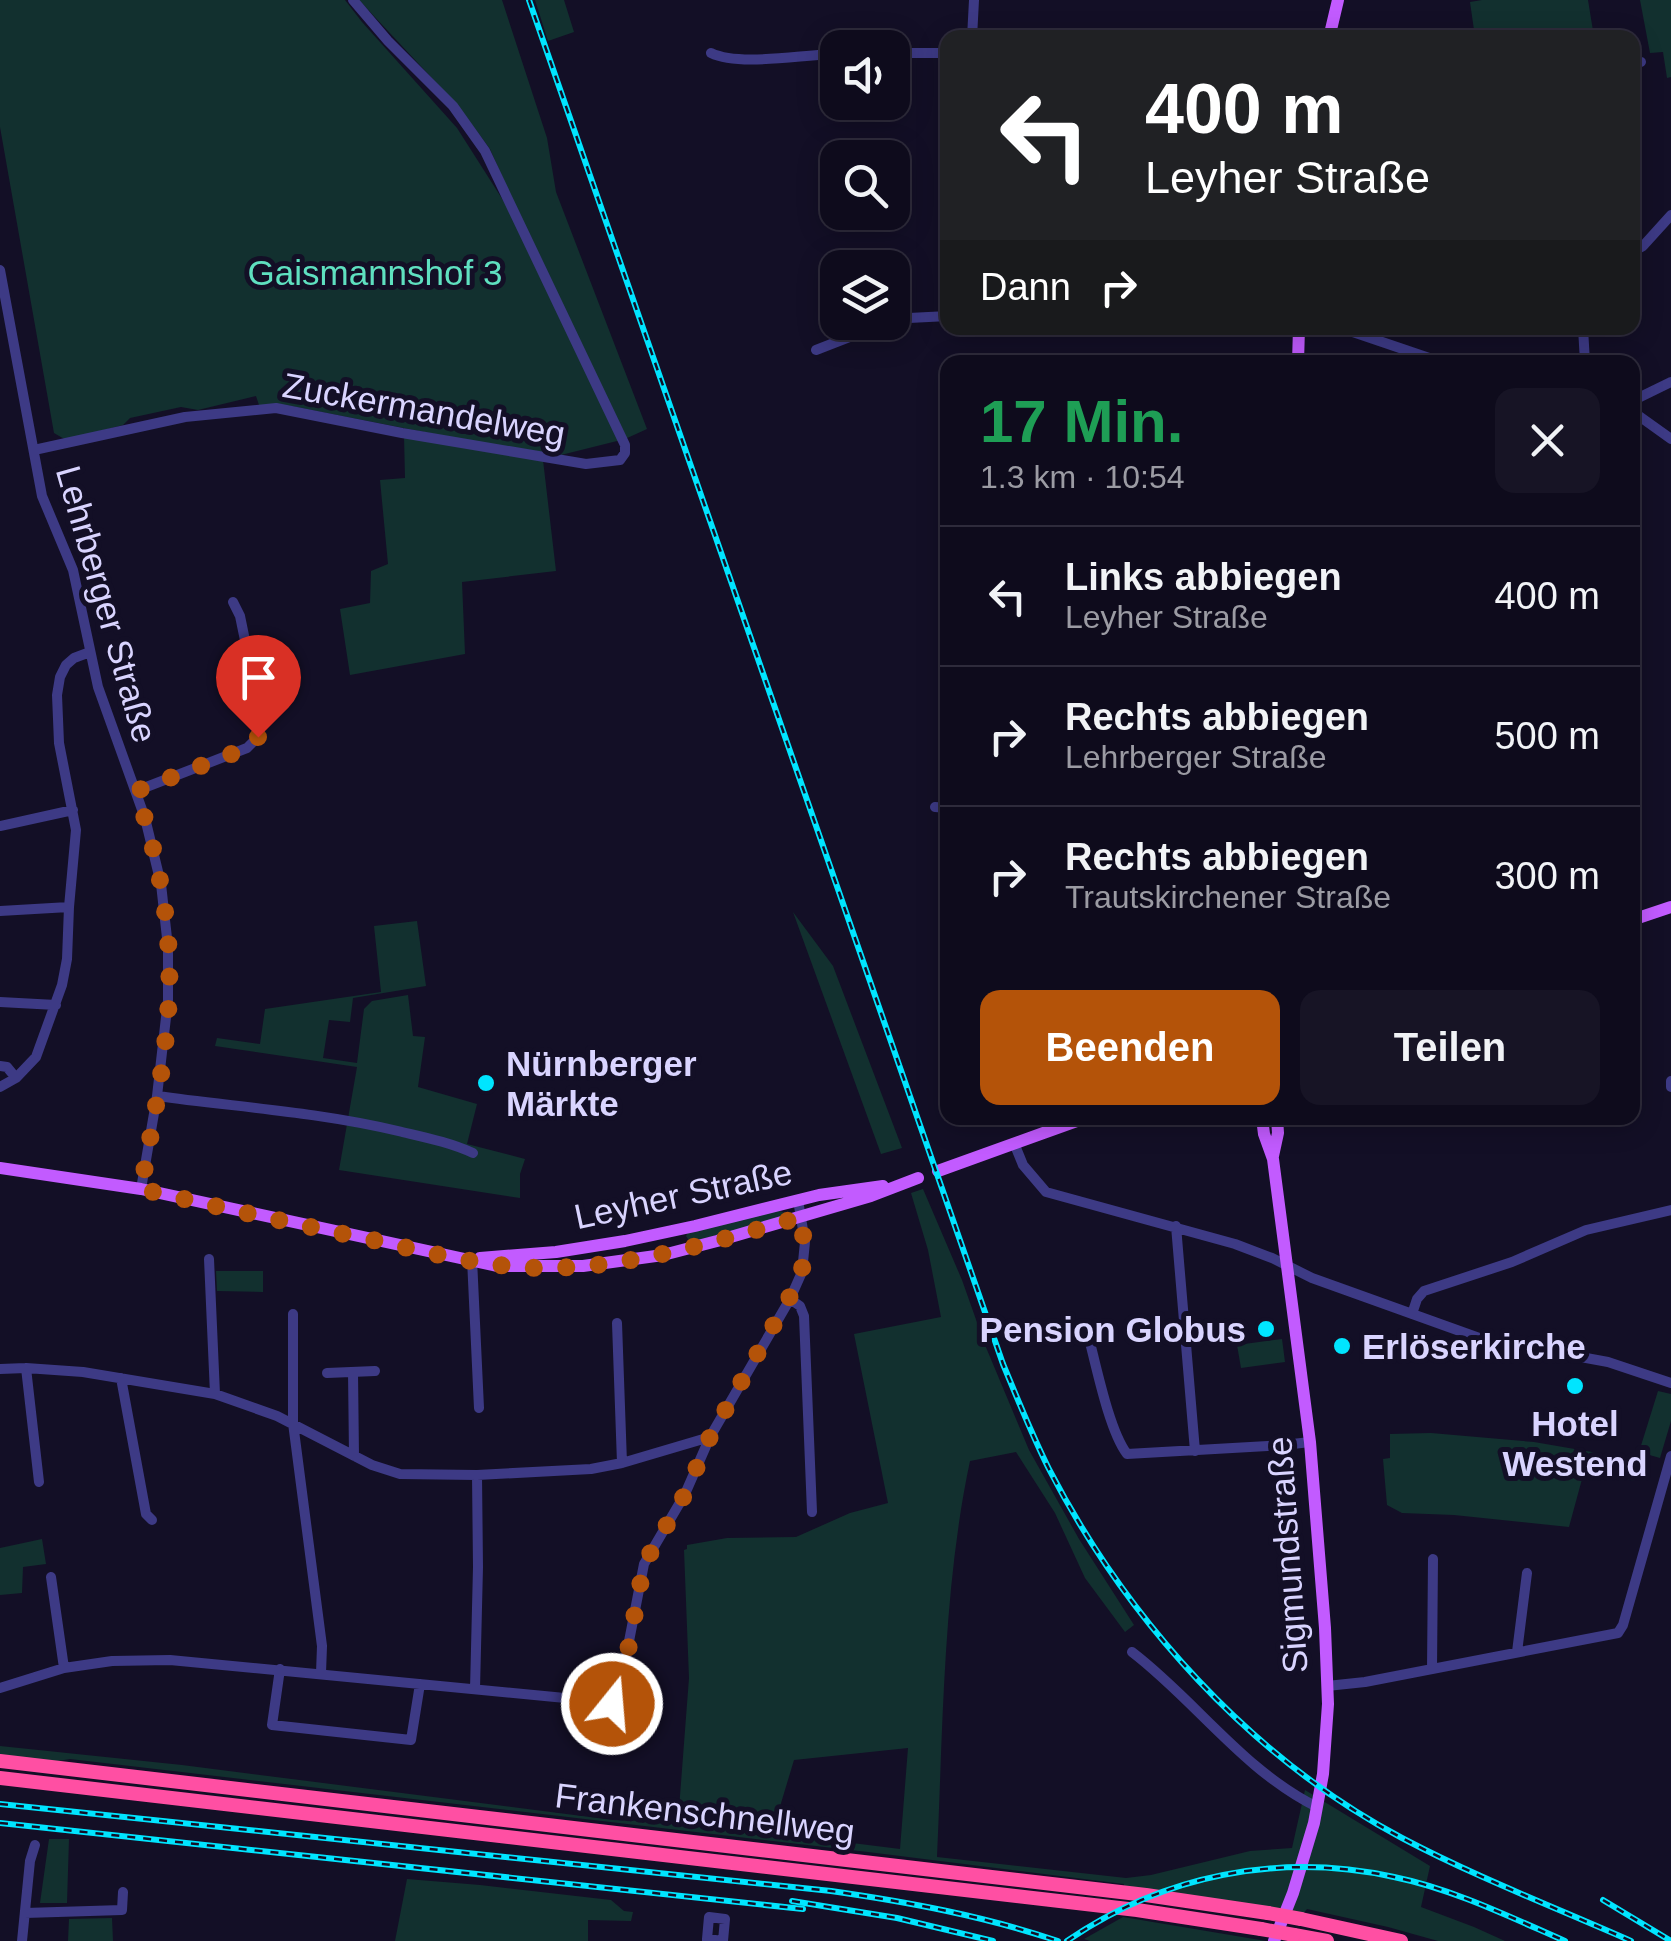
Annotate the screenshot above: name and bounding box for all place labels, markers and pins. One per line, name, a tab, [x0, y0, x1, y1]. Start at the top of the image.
pin	[216, 635, 301, 738]
place label: Nürnberger Märkte	[506, 1044, 697, 1123]
marker: Nürnberger Märkte	[475, 1072, 497, 1094]
place label: Pension Globus	[980, 1310, 1246, 1349]
marker: Pension Globus	[1255, 1318, 1277, 1340]
place label: Erlöserkirche	[1362, 1327, 1586, 1366]
marker: Erlöserkirche	[1331, 1335, 1353, 1357]
marker: Hotel Westend	[1564, 1375, 1586, 1397]
place label: Hotel Westend	[1502, 1404, 1648, 1483]

